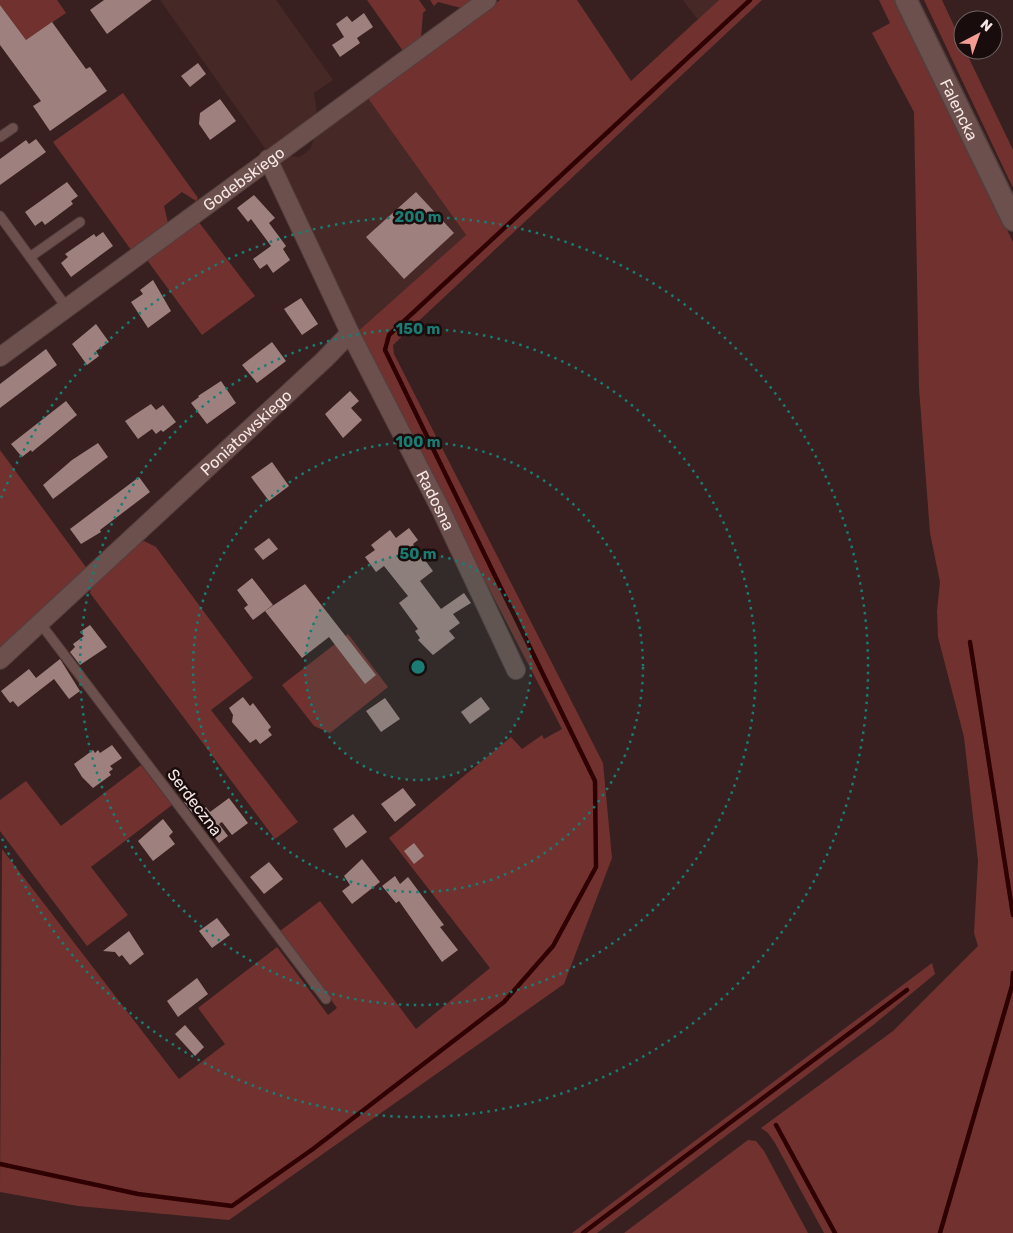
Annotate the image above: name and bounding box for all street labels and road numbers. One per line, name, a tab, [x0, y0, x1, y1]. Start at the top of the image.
street label: Falencka	[936, 76, 982, 144]
street label: Godebskiego	[199, 143, 288, 215]
street label: Poniatowskiego	[197, 386, 296, 480]
street label: Radosna	[412, 467, 458, 534]
street label: Serdeczna	[163, 765, 226, 839]

